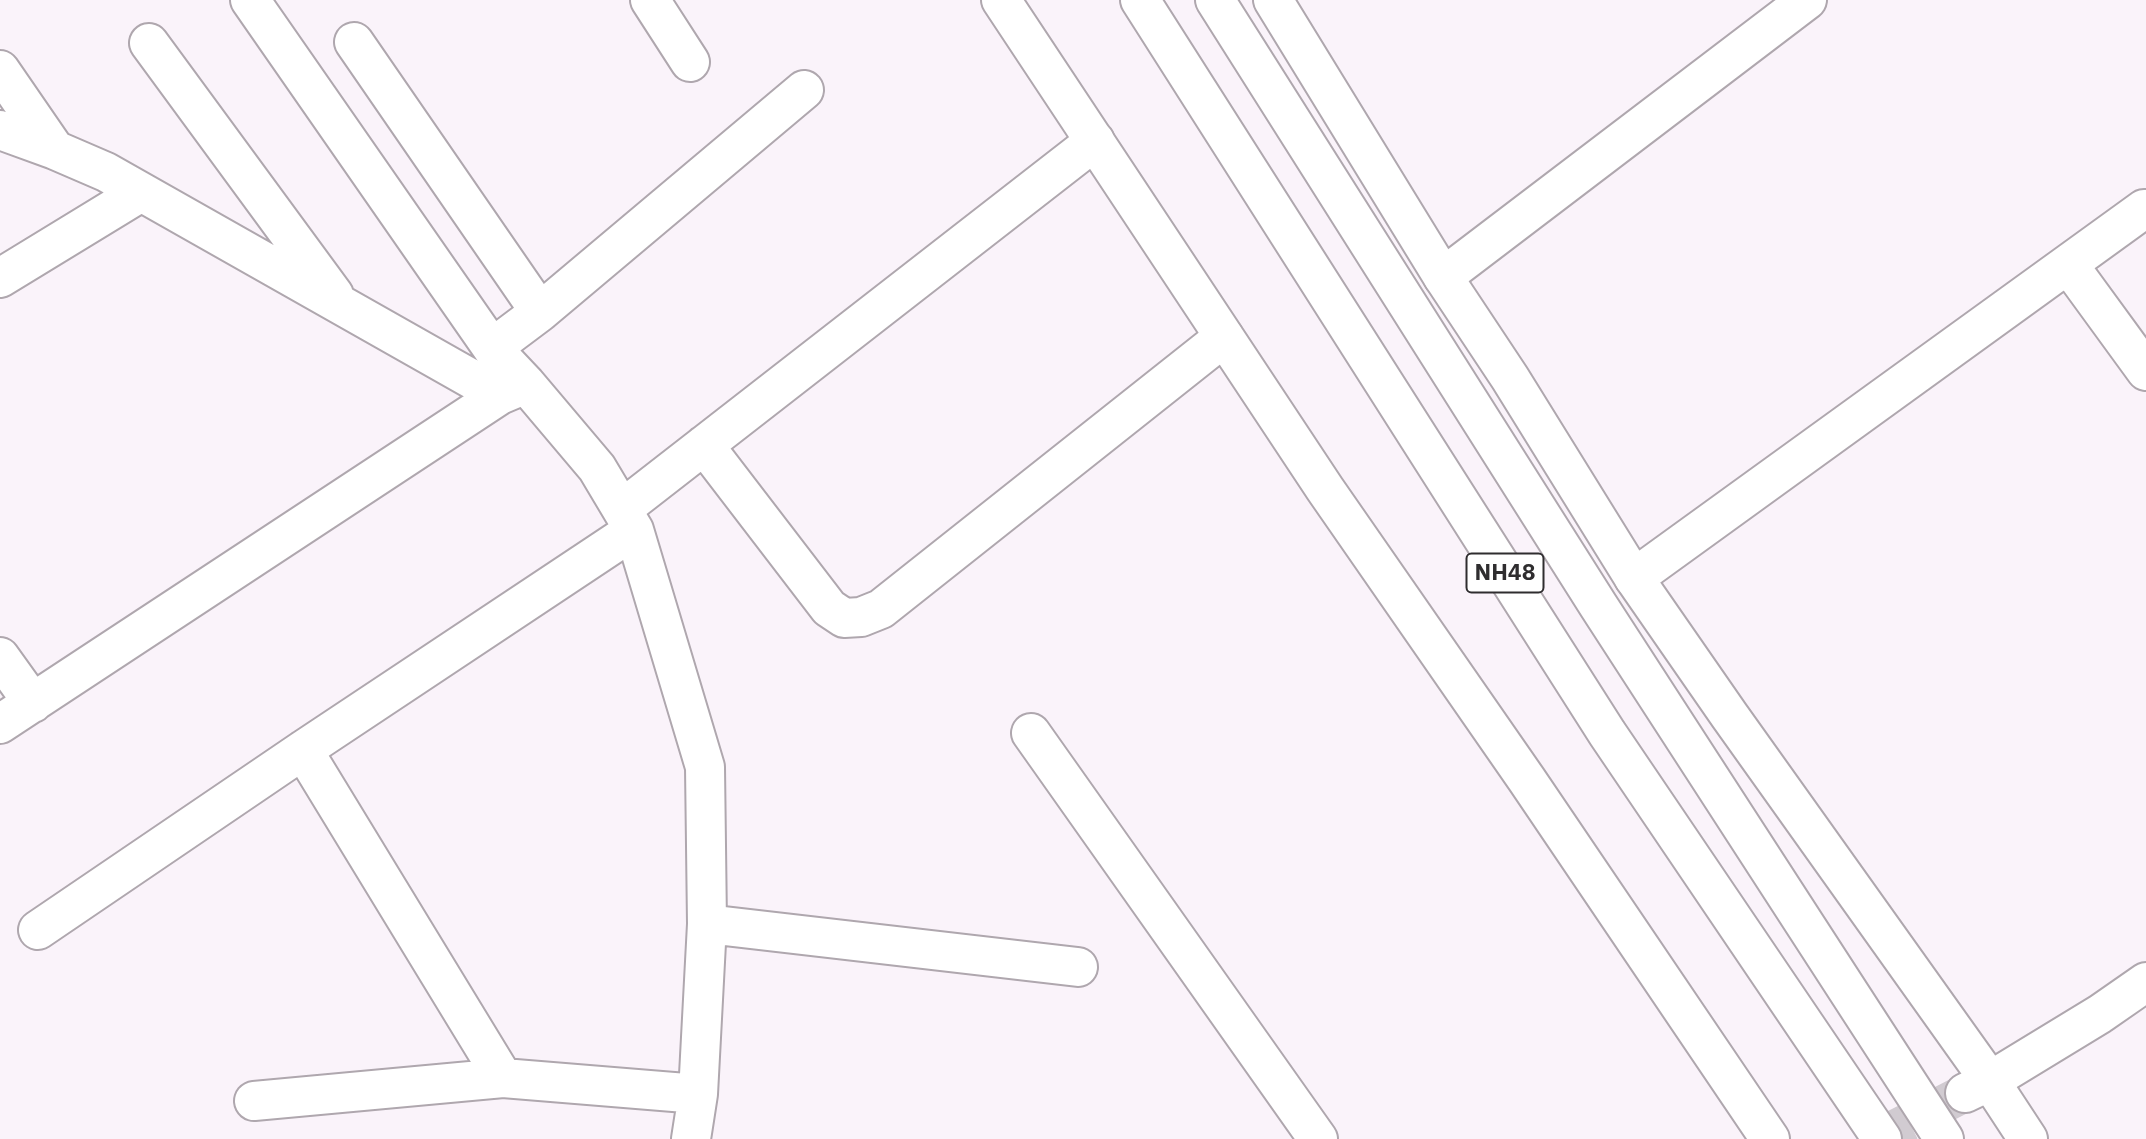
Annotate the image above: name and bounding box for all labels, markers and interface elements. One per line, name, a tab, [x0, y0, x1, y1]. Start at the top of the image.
road number: NH48	[1466, 554, 1544, 593]

